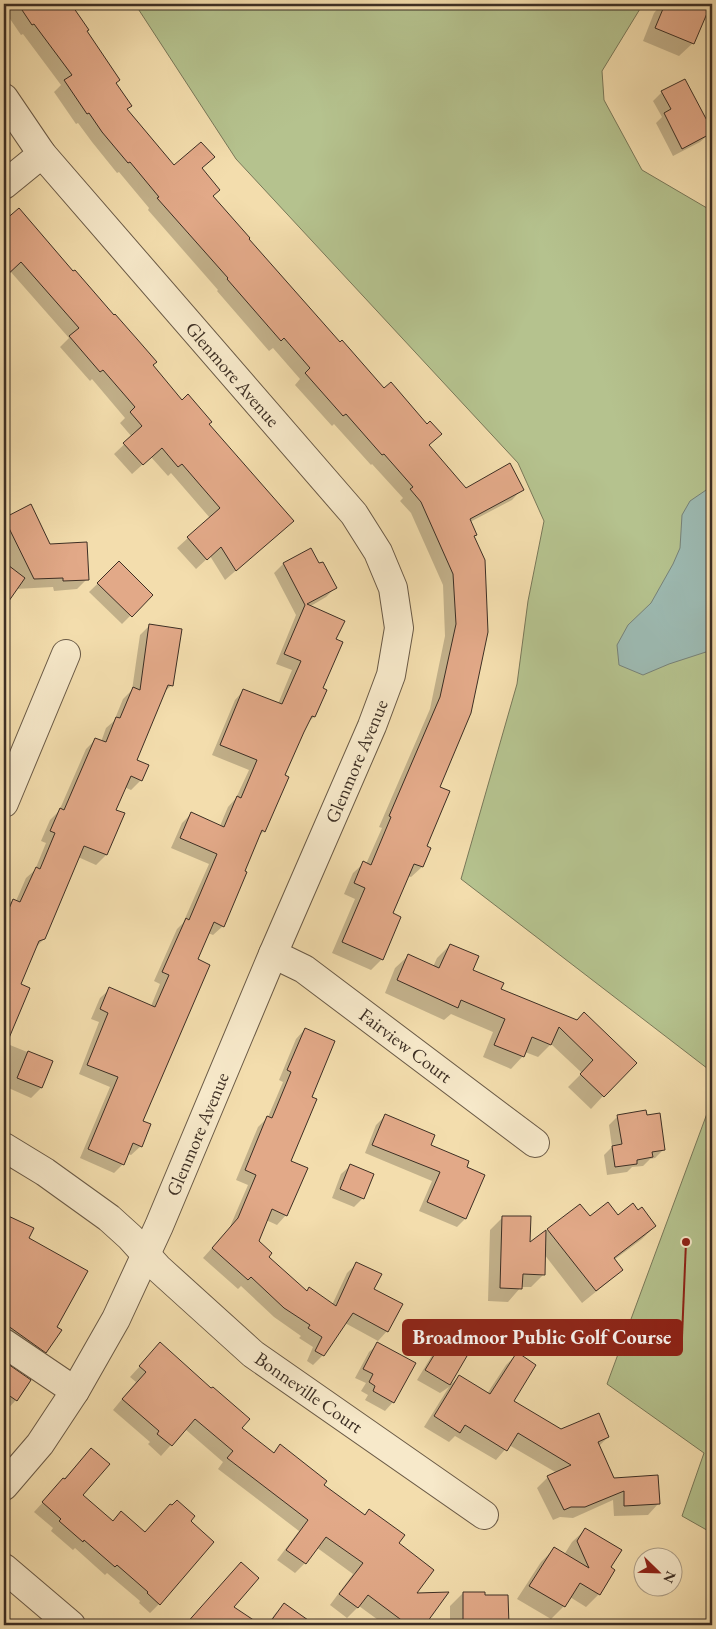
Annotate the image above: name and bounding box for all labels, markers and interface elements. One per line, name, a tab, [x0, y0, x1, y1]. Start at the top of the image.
street label: Glenmore Avenue	[180, 316, 285, 432]
street label: Glenmore Avenue	[319, 695, 394, 827]
street label: Fairview Court	[354, 1002, 457, 1089]
street label: Glenmore Avenue	[160, 1068, 235, 1200]
callout: Broadmoor Public Golf Course	[403, 1320, 682, 1355]
text: Broadmoor Public Golf Course	[413, 1324, 671, 1350]
street label: Bonneville Court	[250, 1346, 368, 1439]
north arrow	[634, 1546, 684, 1596]
text: N	[659, 1568, 680, 1586]

